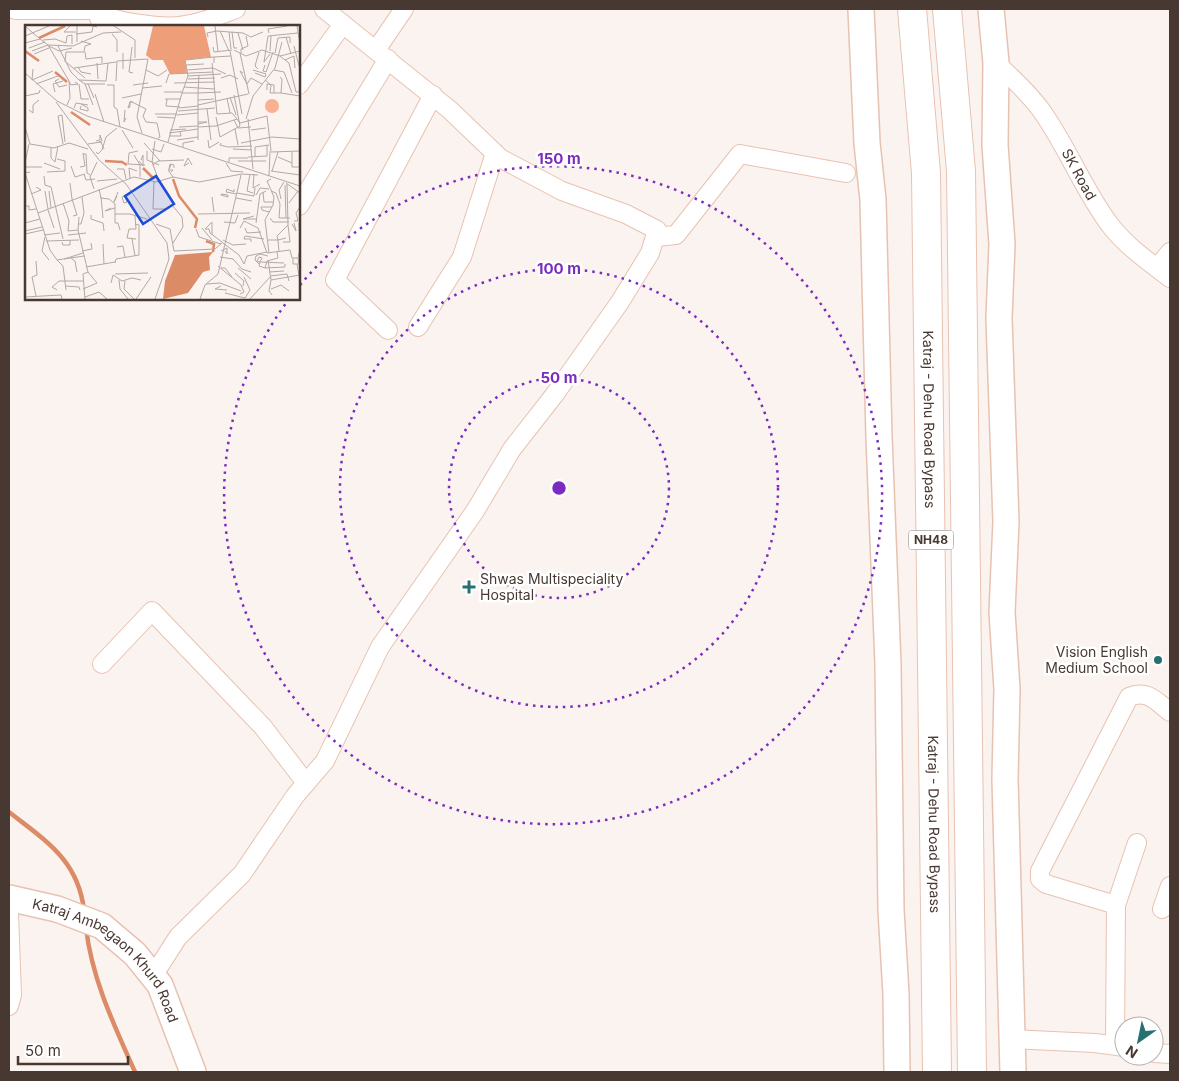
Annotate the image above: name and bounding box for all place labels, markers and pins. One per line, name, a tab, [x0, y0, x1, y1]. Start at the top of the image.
centre of rings	[550, 479, 568, 497]
place label: Shwas Multispeciality Hospital	[480, 570, 623, 603]
marker: Shwas Multispeciality Hospital	[462, 580, 476, 594]
place label: Vision English Medium School	[1045, 643, 1148, 676]
marker: Vision English Medium School	[1152, 654, 1164, 666]

